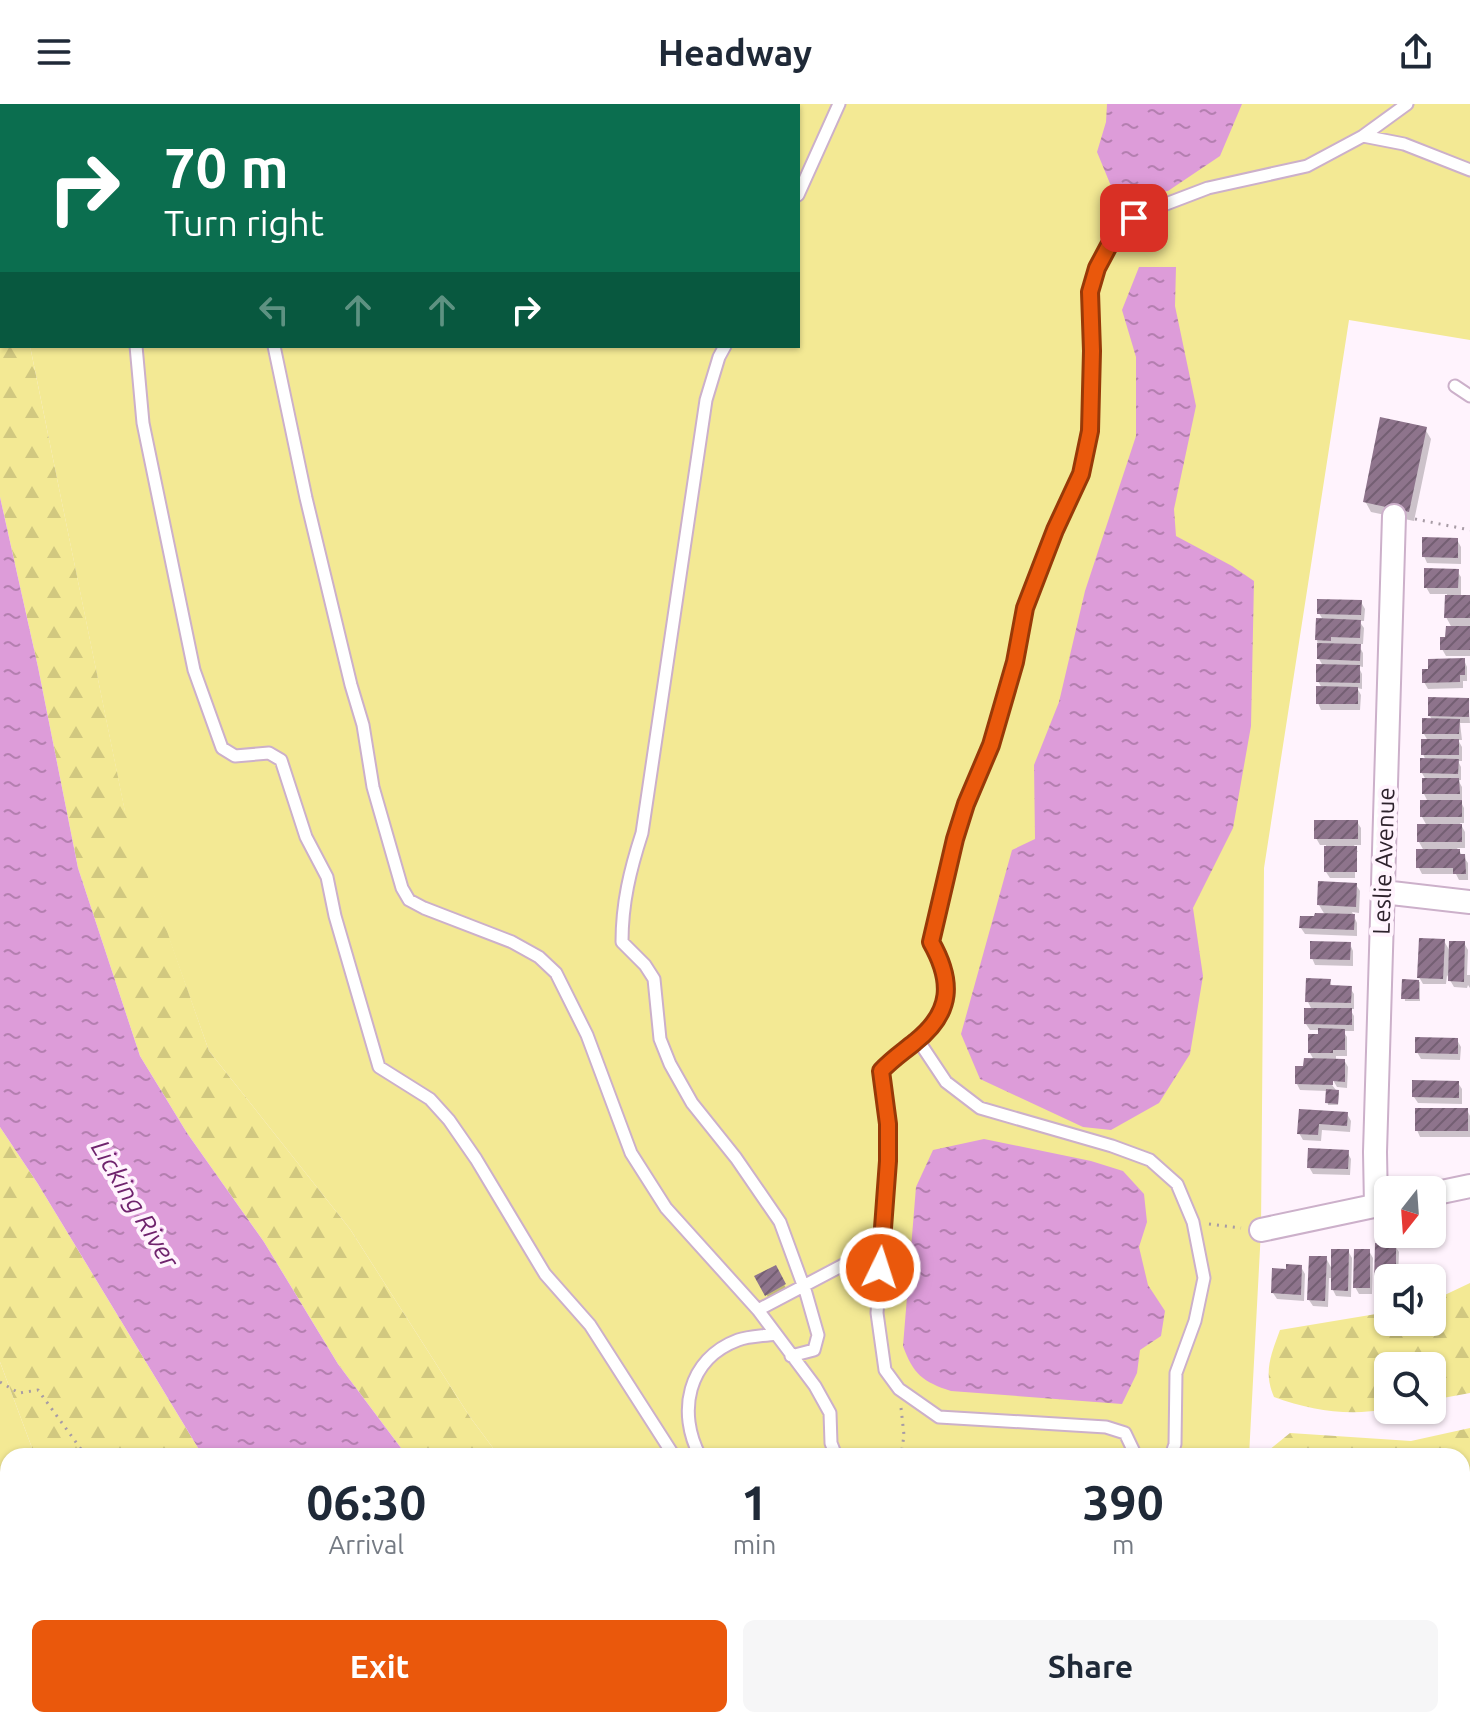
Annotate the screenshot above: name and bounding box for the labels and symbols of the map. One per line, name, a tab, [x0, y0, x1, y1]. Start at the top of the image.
pin	[1100, 184, 1168, 252]
street label: Leslie Avenue	[1367, 787, 1400, 935]
water label: Licking River	[86, 1135, 185, 1274]
north arrow	[1374, 1176, 1446, 1248]
position arrow	[838, 1226, 922, 1310]

